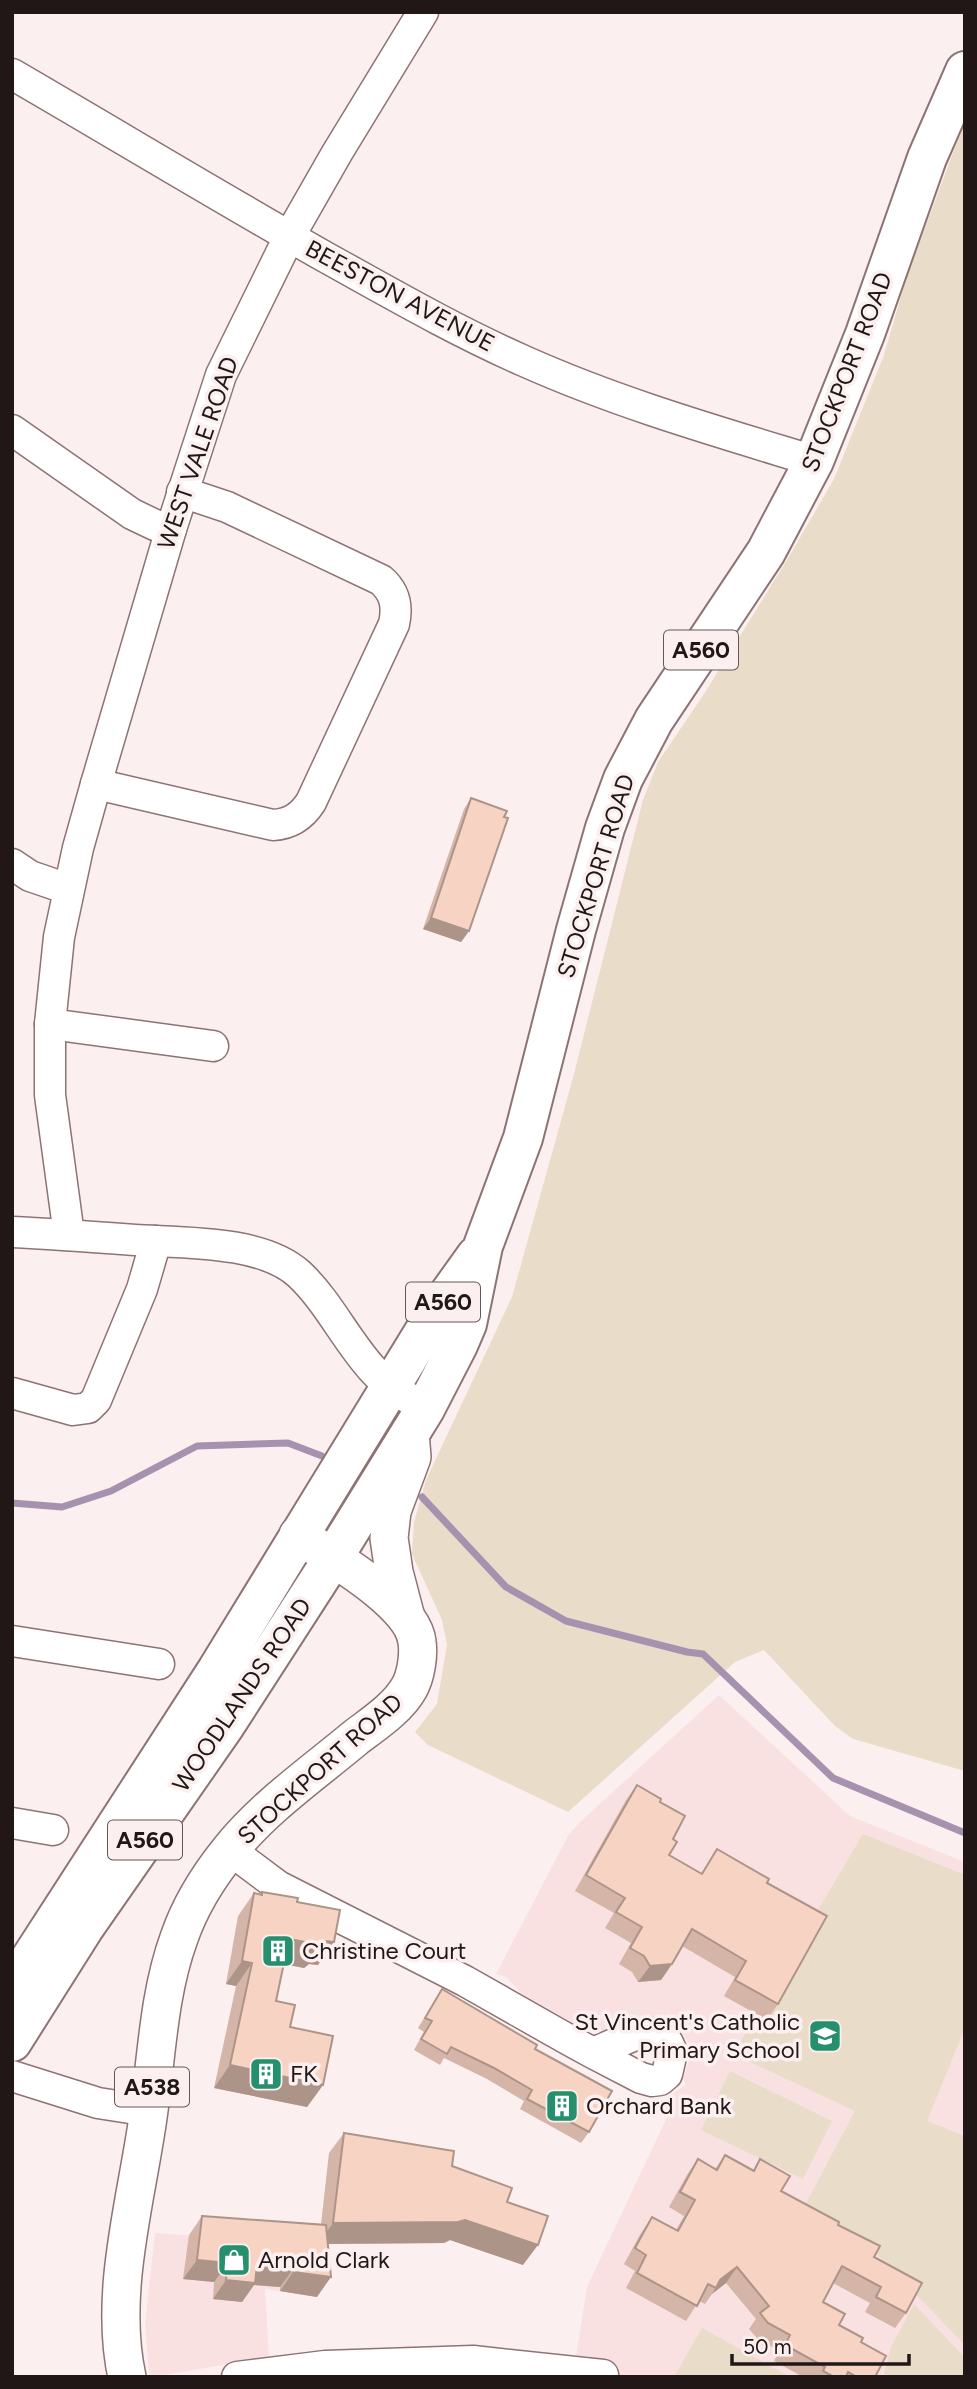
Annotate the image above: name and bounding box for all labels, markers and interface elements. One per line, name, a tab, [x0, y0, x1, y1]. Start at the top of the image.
street label: BEESTON AVENUE	[301, 233, 500, 358]
street label: STOCKPORT ROAD	[795, 268, 898, 476]
street label: WEST VALE ROAD	[151, 353, 244, 553]
road number: A560	[664, 630, 738, 670]
street label: STOCKPORT ROAD	[551, 770, 640, 981]
road number: A560	[406, 1282, 480, 1322]
street label: WOODLANDS ROAD	[166, 1592, 317, 1797]
street label: STOCKPORT ROAD	[231, 1687, 408, 1850]
road number: A560	[108, 1820, 182, 1859]
building icon: Christine Court	[259, 1932, 297, 1970]
place label: Christine Court	[302, 1936, 466, 1965]
place label: St Vincent's Catholic Primary School	[574, 2007, 800, 2064]
school or university icon: St Vincent's Catholic Primary School	[806, 2017, 844, 2055]
building icon: FK	[247, 2055, 285, 2093]
place label: FK	[290, 2059, 318, 2088]
road number: A538	[115, 2068, 189, 2106]
building icon: Orchard Bank	[543, 2087, 581, 2125]
place label: Orchard Bank	[586, 2091, 732, 2120]
shop icon: Arnold Clark	[215, 2241, 253, 2279]
place label: Arnold Clark	[258, 2245, 390, 2274]
scale bar	[732, 2322, 909, 2366]
text: 50 m	[743, 2334, 792, 2359]

